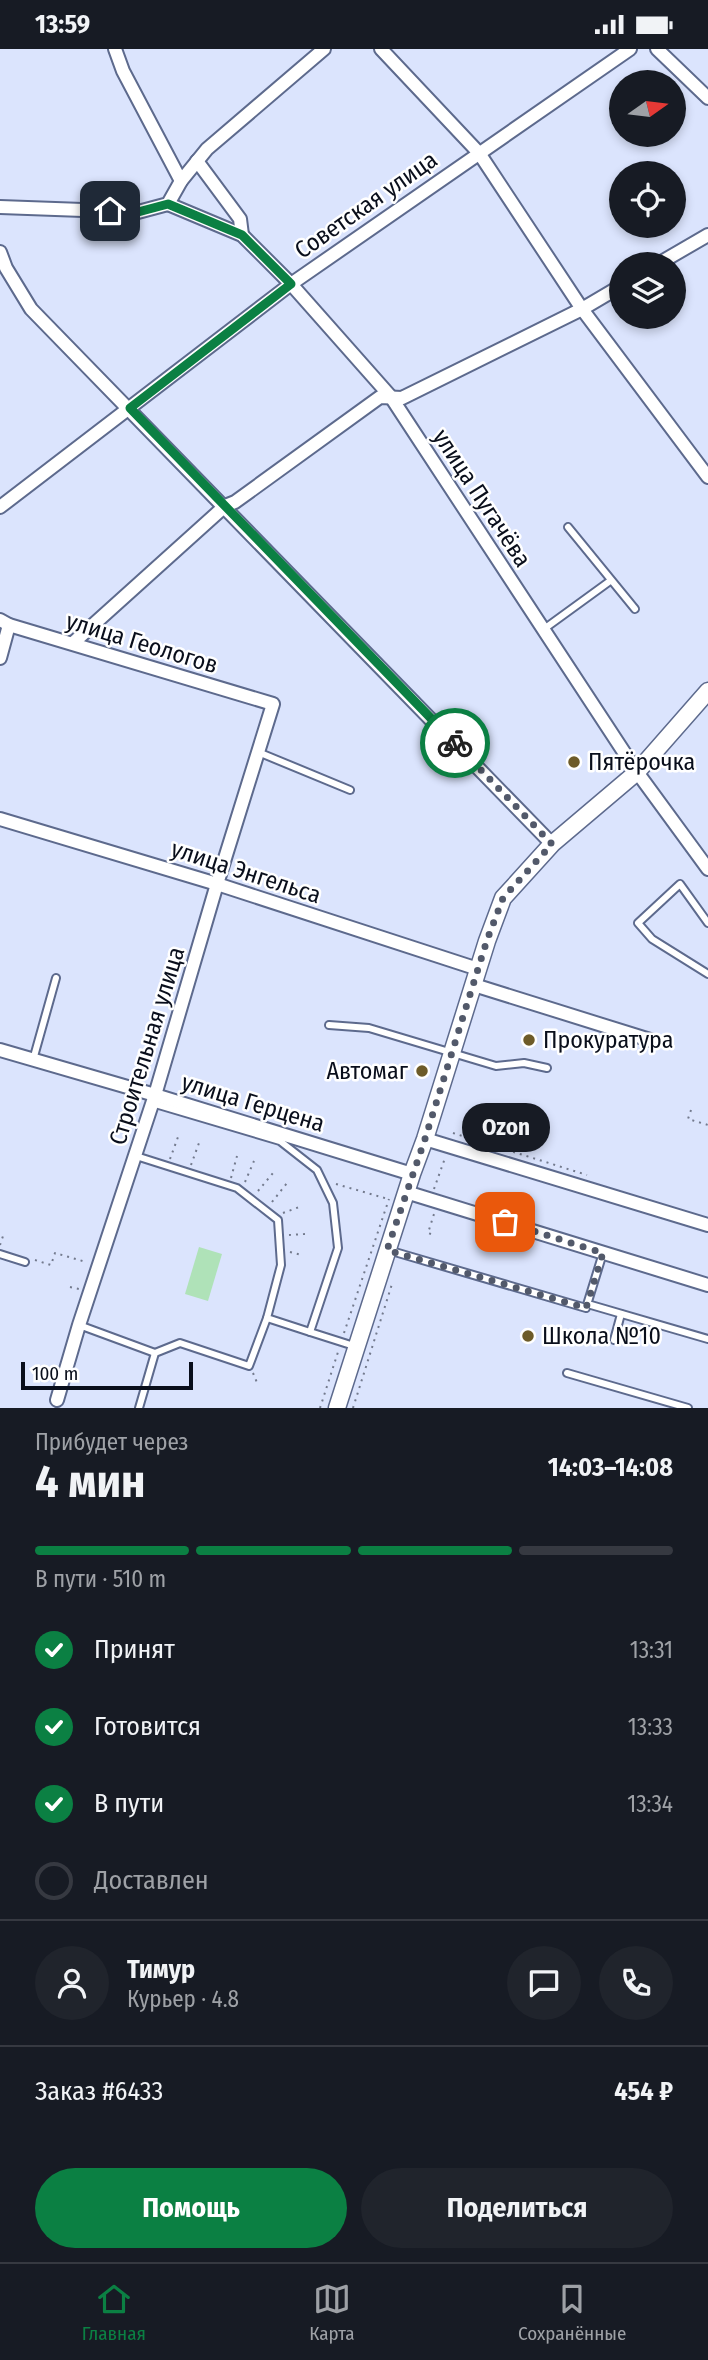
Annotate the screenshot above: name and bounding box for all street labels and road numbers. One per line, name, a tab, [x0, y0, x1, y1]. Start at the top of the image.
street label: Советская улица	[289, 146, 443, 264]
street label: улица Пугачёва	[427, 424, 537, 572]
street label: улица Геологов	[63, 607, 221, 679]
street label: улица Энгельса	[168, 835, 324, 909]
street label: Строительная улица	[104, 944, 190, 1148]
street label: улица Герцена	[178, 1068, 328, 1138]

